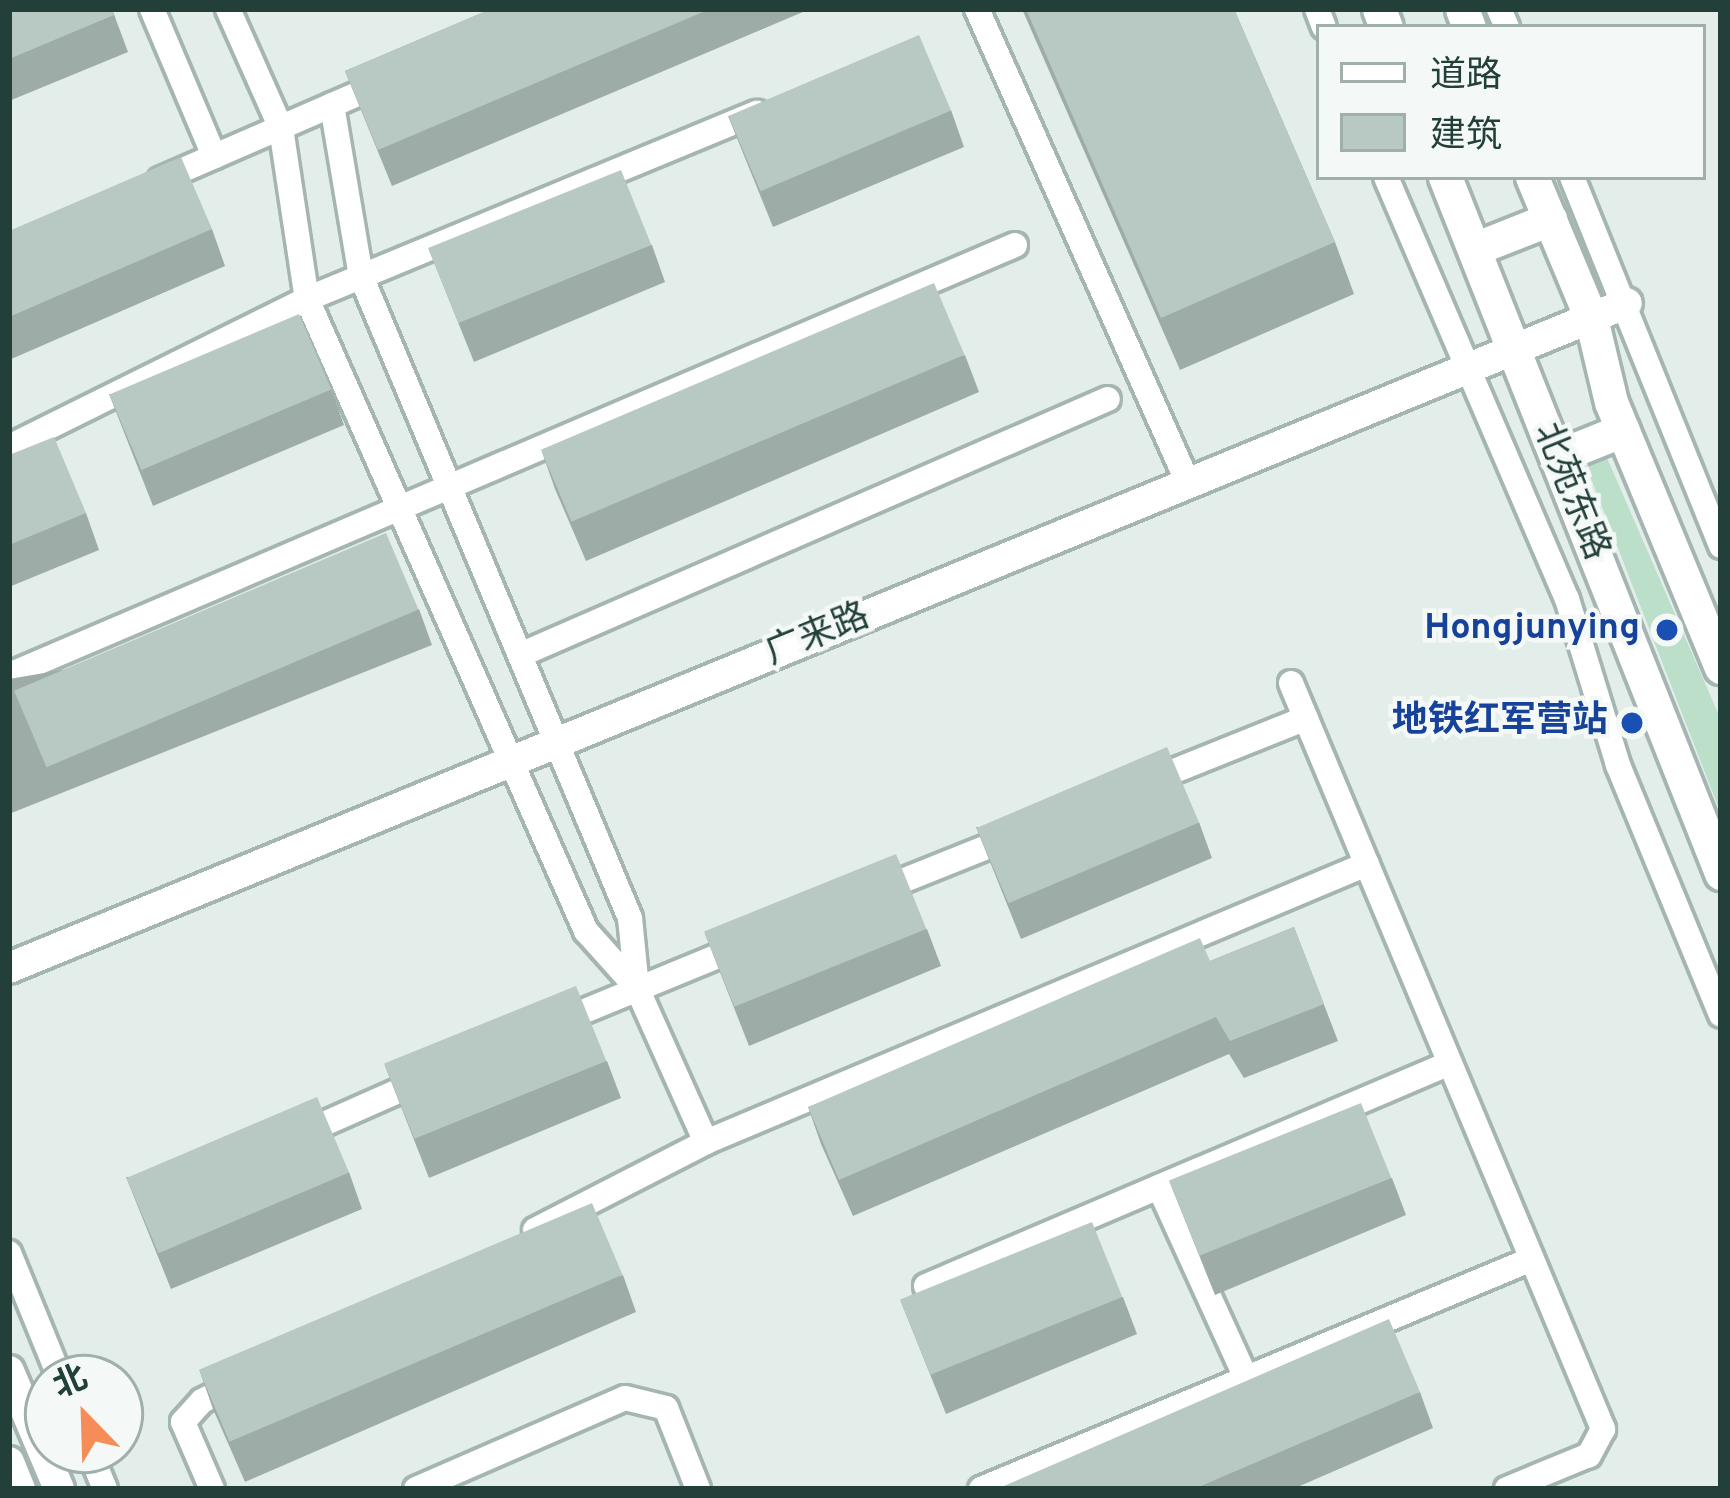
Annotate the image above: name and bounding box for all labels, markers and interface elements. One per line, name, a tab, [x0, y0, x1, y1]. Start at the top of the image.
legend	[1316, 24, 1706, 180]
text: 道路	[1430, 54, 1502, 100]
text: 建筑	[1430, 114, 1502, 160]
street label: 北苑东路	[1523, 417, 1617, 567]
street label: 广来路	[760, 596, 876, 676]
place label: Hongjunying	[1424, 608, 1640, 652]
marker: Hongjunying	[1651, 614, 1683, 646]
place label: 地铁红军营站	[1392, 701, 1608, 745]
marker: 地铁红军营站	[1619, 710, 1645, 736]
north arrow	[24, 1354, 144, 1474]
text: 北	[48, 1358, 94, 1409]

